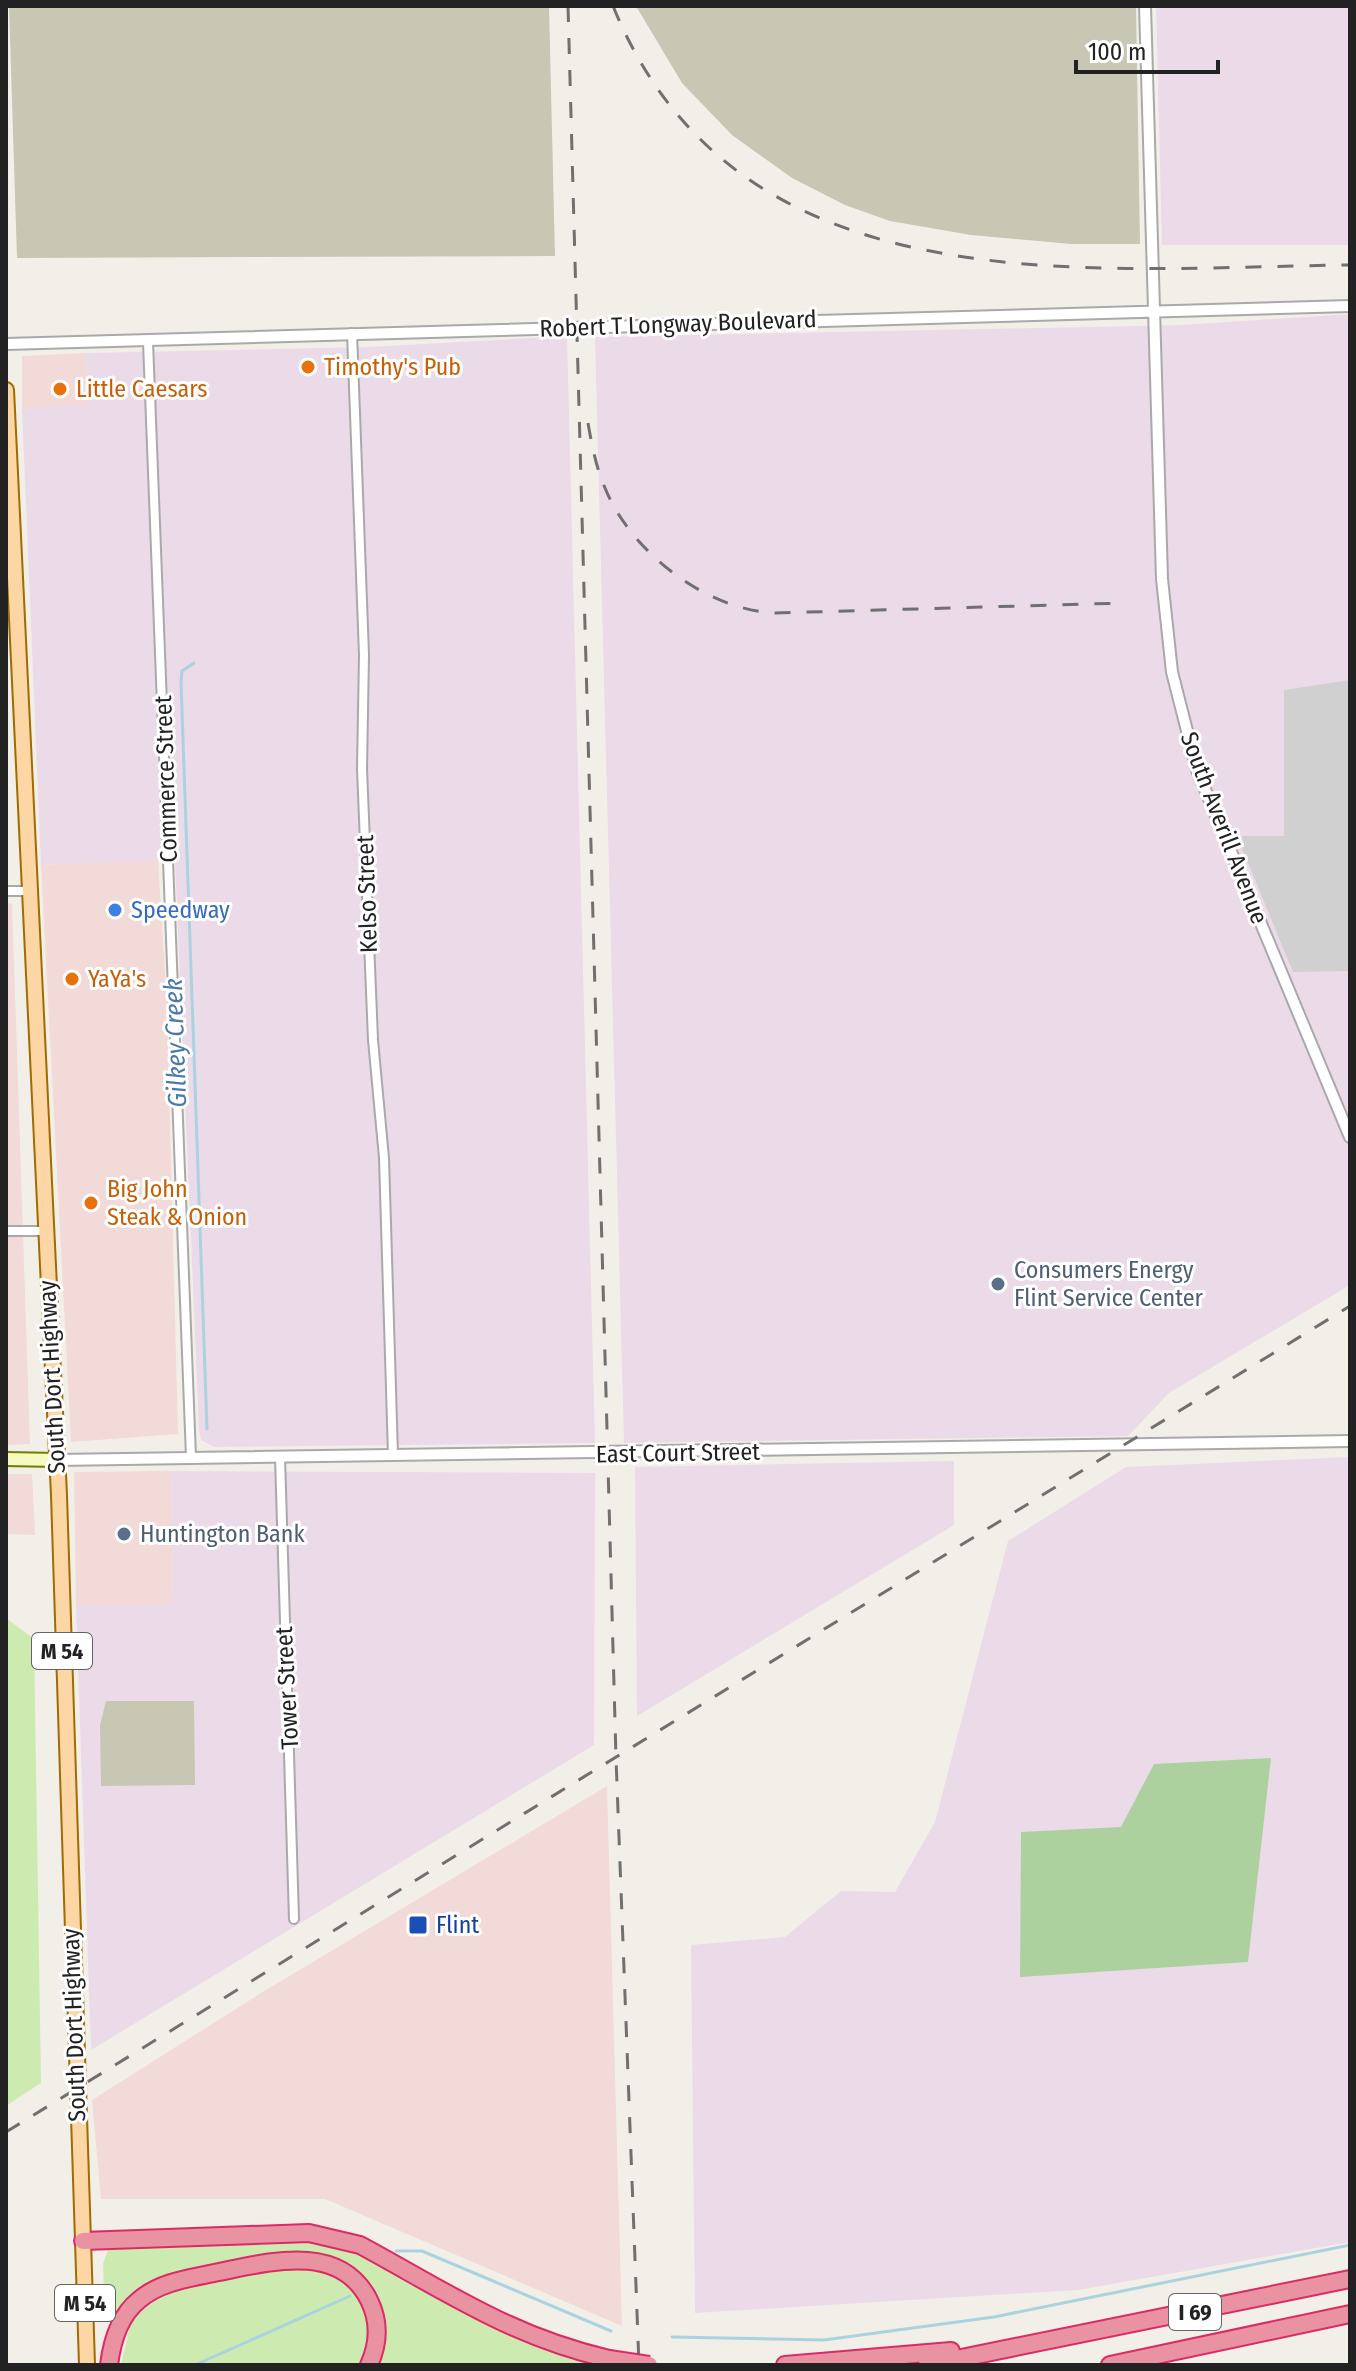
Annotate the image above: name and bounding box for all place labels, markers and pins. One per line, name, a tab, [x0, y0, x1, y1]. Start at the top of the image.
place label: Timothy's Pub	[324, 353, 461, 381]
marker: Timothy's Pub	[299, 358, 317, 376]
place label: Little Caesars	[76, 375, 208, 403]
marker: Little Caesars	[51, 380, 69, 398]
place label: Speedway	[131, 896, 230, 924]
marker: Speedway	[106, 901, 124, 919]
place label: YaYa's	[88, 965, 146, 993]
marker: YaYa's	[63, 970, 81, 988]
place label: Big John Steak & Onion	[107, 1175, 247, 1231]
marker: Big John Steak & Onion	[82, 1194, 100, 1212]
place label: Consumers Energy Flint Service Center	[1014, 1256, 1204, 1312]
marker: Consumers Energy Flint Service Center	[989, 1275, 1007, 1293]
place label: Huntington Bank	[140, 1520, 306, 1548]
marker: Huntington Bank	[115, 1525, 133, 1543]
place label: Flint	[436, 1911, 479, 1939]
marker: Flint	[407, 1914, 429, 1936]

